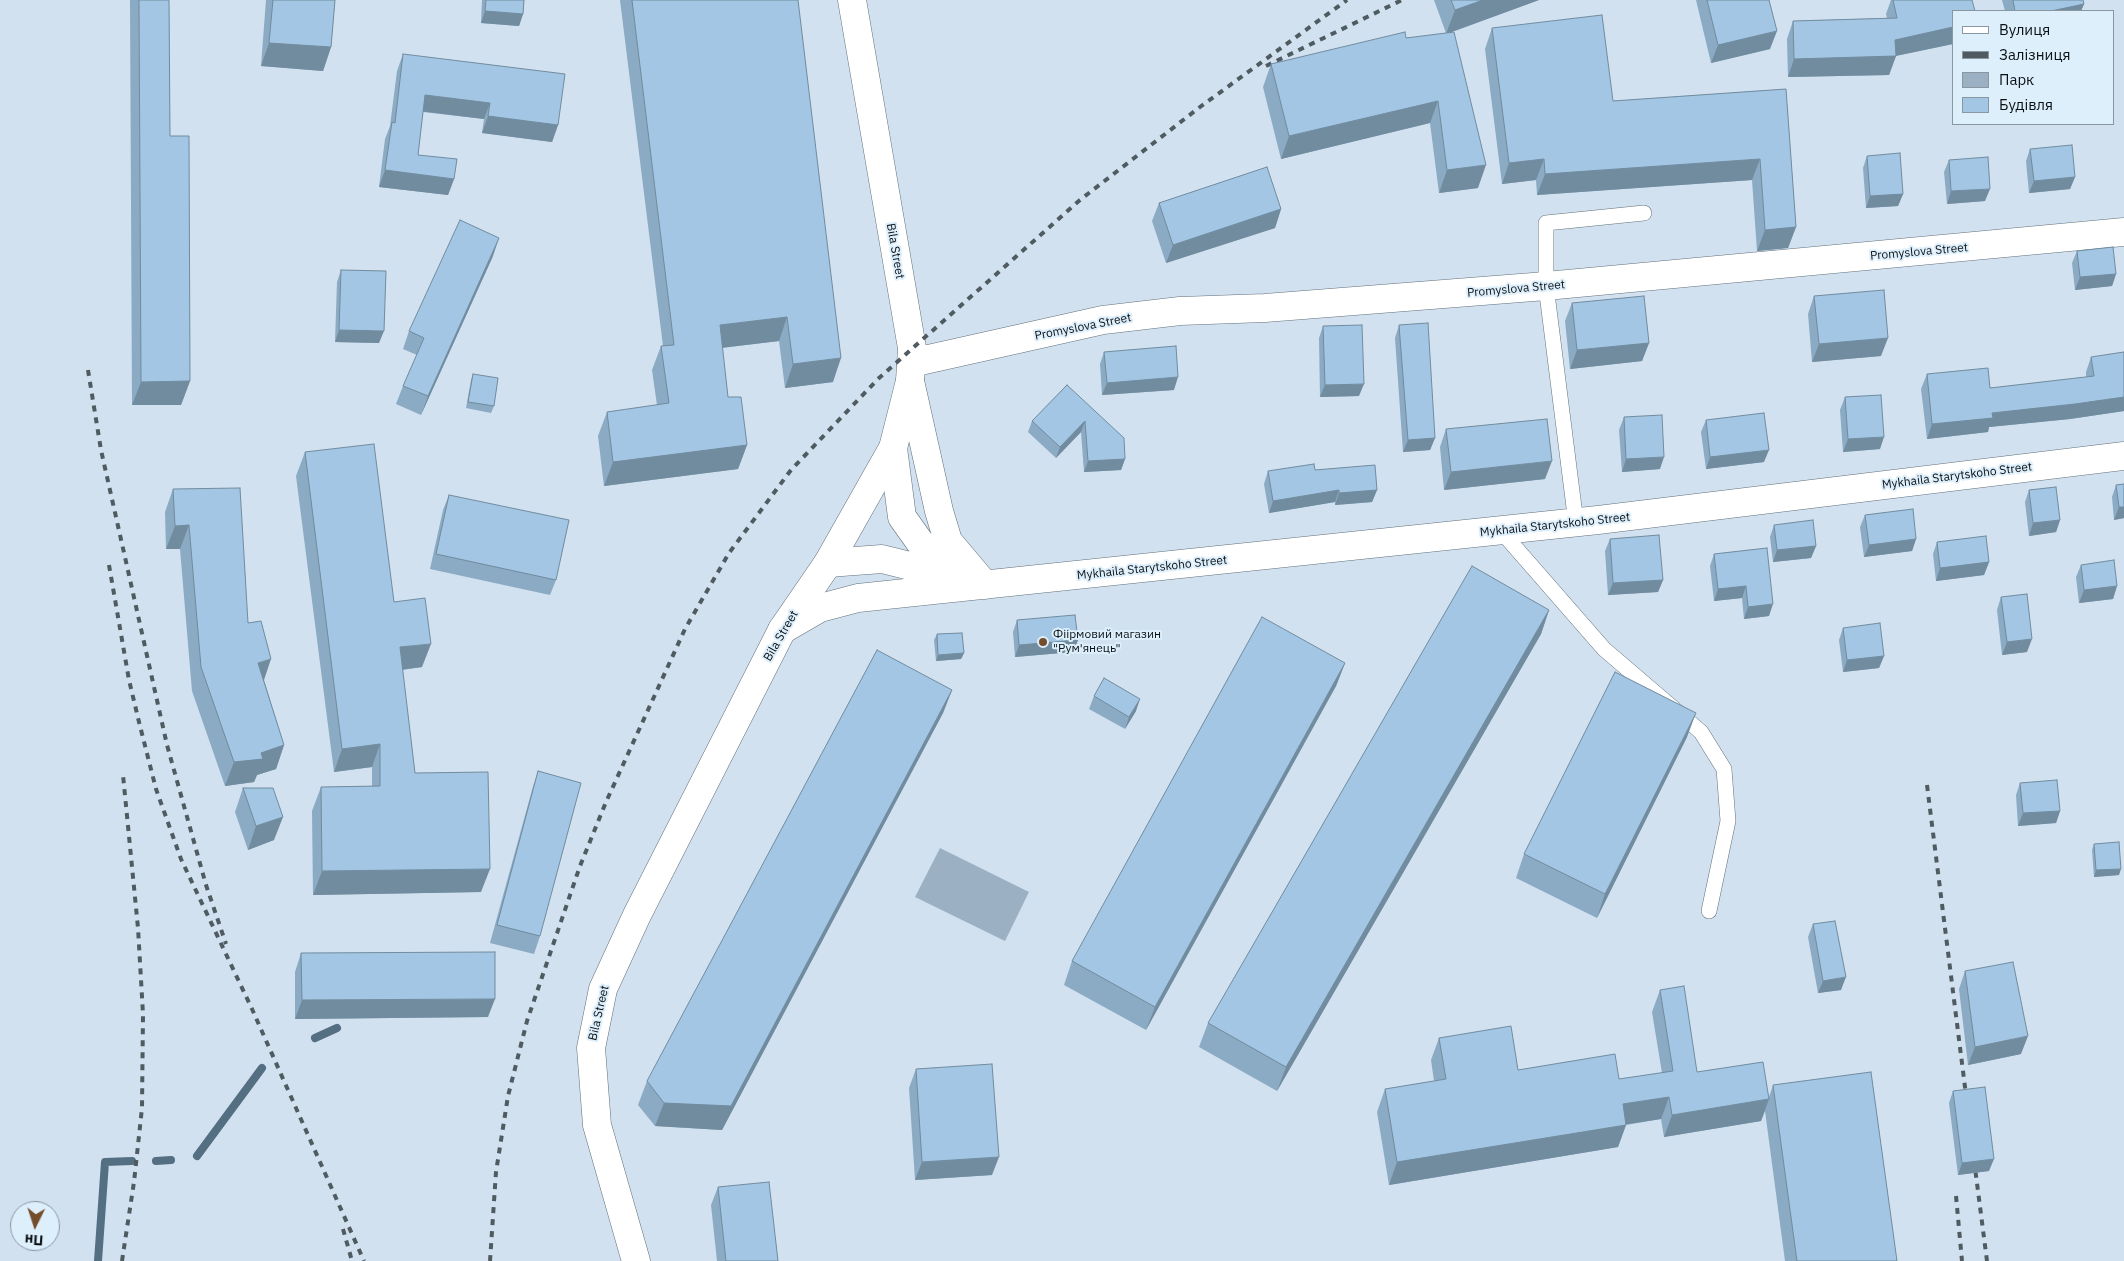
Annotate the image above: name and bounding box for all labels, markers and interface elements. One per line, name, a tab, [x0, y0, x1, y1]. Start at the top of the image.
legend	[1952, 10, 2114, 125]
text: Вулиця	[1999, 20, 2050, 39]
text: Залізниця	[1999, 45, 2070, 64]
text: Парк	[1999, 70, 2034, 89]
text: Будівля	[1999, 95, 2053, 114]
street label: Bila Street	[883, 222, 907, 280]
street label: Promyslova Street	[1869, 241, 1969, 263]
street label: Promyslova Street	[1466, 278, 1566, 300]
street label: Promyslova Street	[1033, 311, 1133, 343]
street label: Mykhaila Starytskoho Street	[1881, 460, 2033, 492]
street label: Mykhaila Starytskoho Street	[1479, 510, 1631, 540]
street label: Mykhaila Starytskoho Street	[1076, 553, 1228, 583]
street label: Bila Street	[761, 608, 801, 664]
place label: Фіірмовий магазин "Рум'янець"	[1053, 628, 1161, 656]
marker: Фіірмовий магазин "Рум'янець"	[1037, 636, 1049, 648]
street label: Bila Street	[586, 984, 612, 1042]
north arrow	[10, 1201, 60, 1251]
text: Пн	[24, 1230, 44, 1250]

